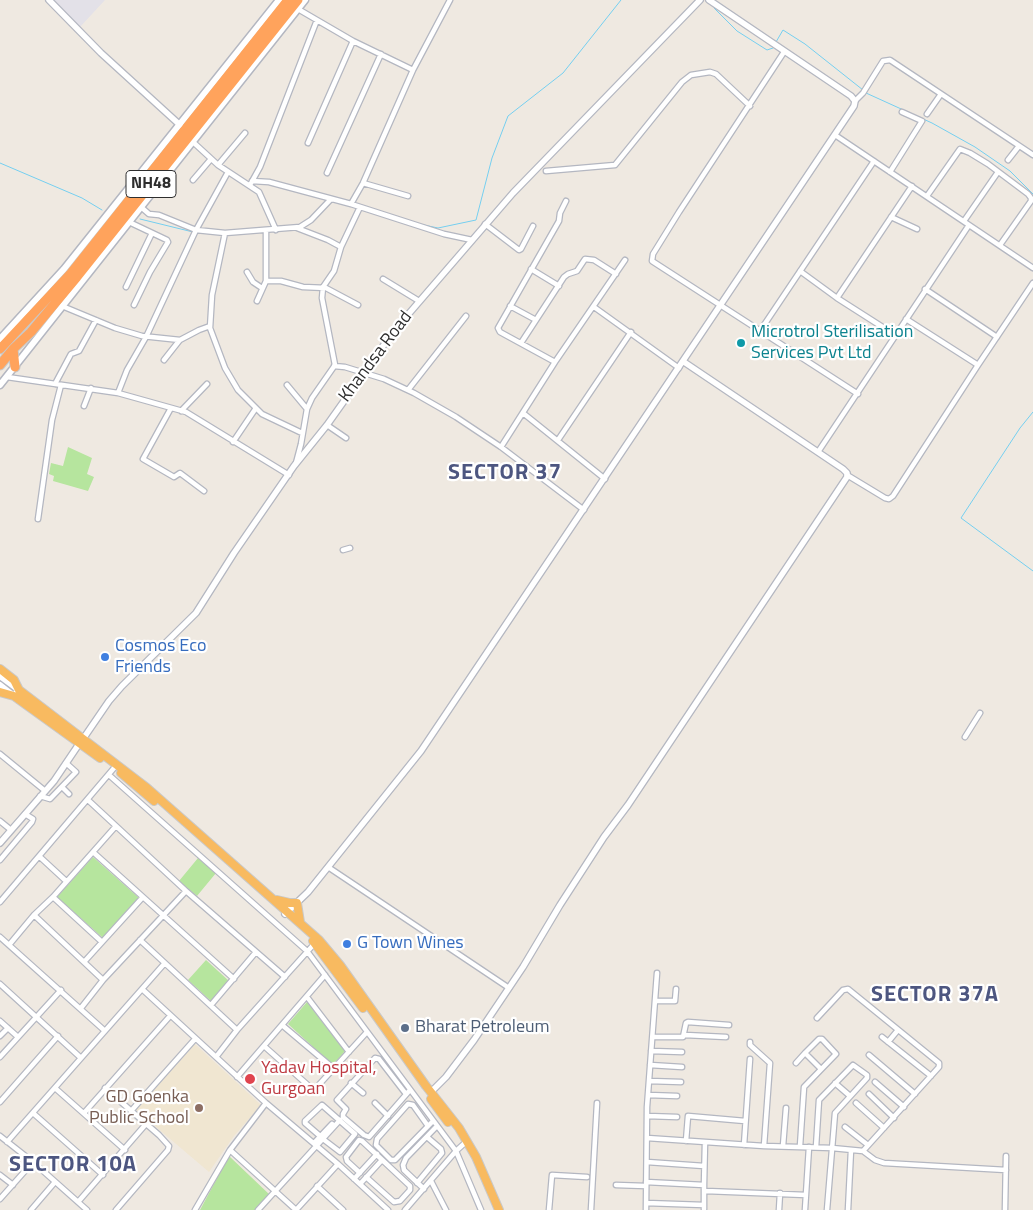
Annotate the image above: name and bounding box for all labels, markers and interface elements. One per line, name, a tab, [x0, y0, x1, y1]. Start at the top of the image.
road number: NH48	[126, 170, 176, 198]
street label: Khandsa Road	[335, 307, 417, 407]
place label: Microtrol Sterilisation Services Pvt Ltd	[751, 322, 913, 364]
marker: Microtrol Sterilisation Services Pvt Ltd	[735, 337, 747, 349]
district label: SECTOR 37	[447, 461, 563, 487]
place label: Cosmos Eco Friends	[115, 636, 206, 679]
marker: Cosmos Eco Friends	[99, 651, 111, 663]
place label: G Town Wines	[357, 933, 464, 955]
marker: G Town Wines	[341, 938, 353, 950]
district label: SECTOR 37A	[870, 983, 1000, 1009]
place label: Bharat Petroleum	[415, 1017, 550, 1039]
marker: Bharat Petroleum	[399, 1022, 411, 1034]
place label: Yadav Hospital, Gurgoan	[261, 1058, 376, 1100]
marker: Yadav Hospital, Gurgoan	[243, 1072, 257, 1086]
place label: GD Goenka Public School	[89, 1087, 189, 1130]
marker: GD Goenka Public School	[193, 1102, 205, 1114]
district label: SECTOR 10A	[8, 1153, 138, 1179]

